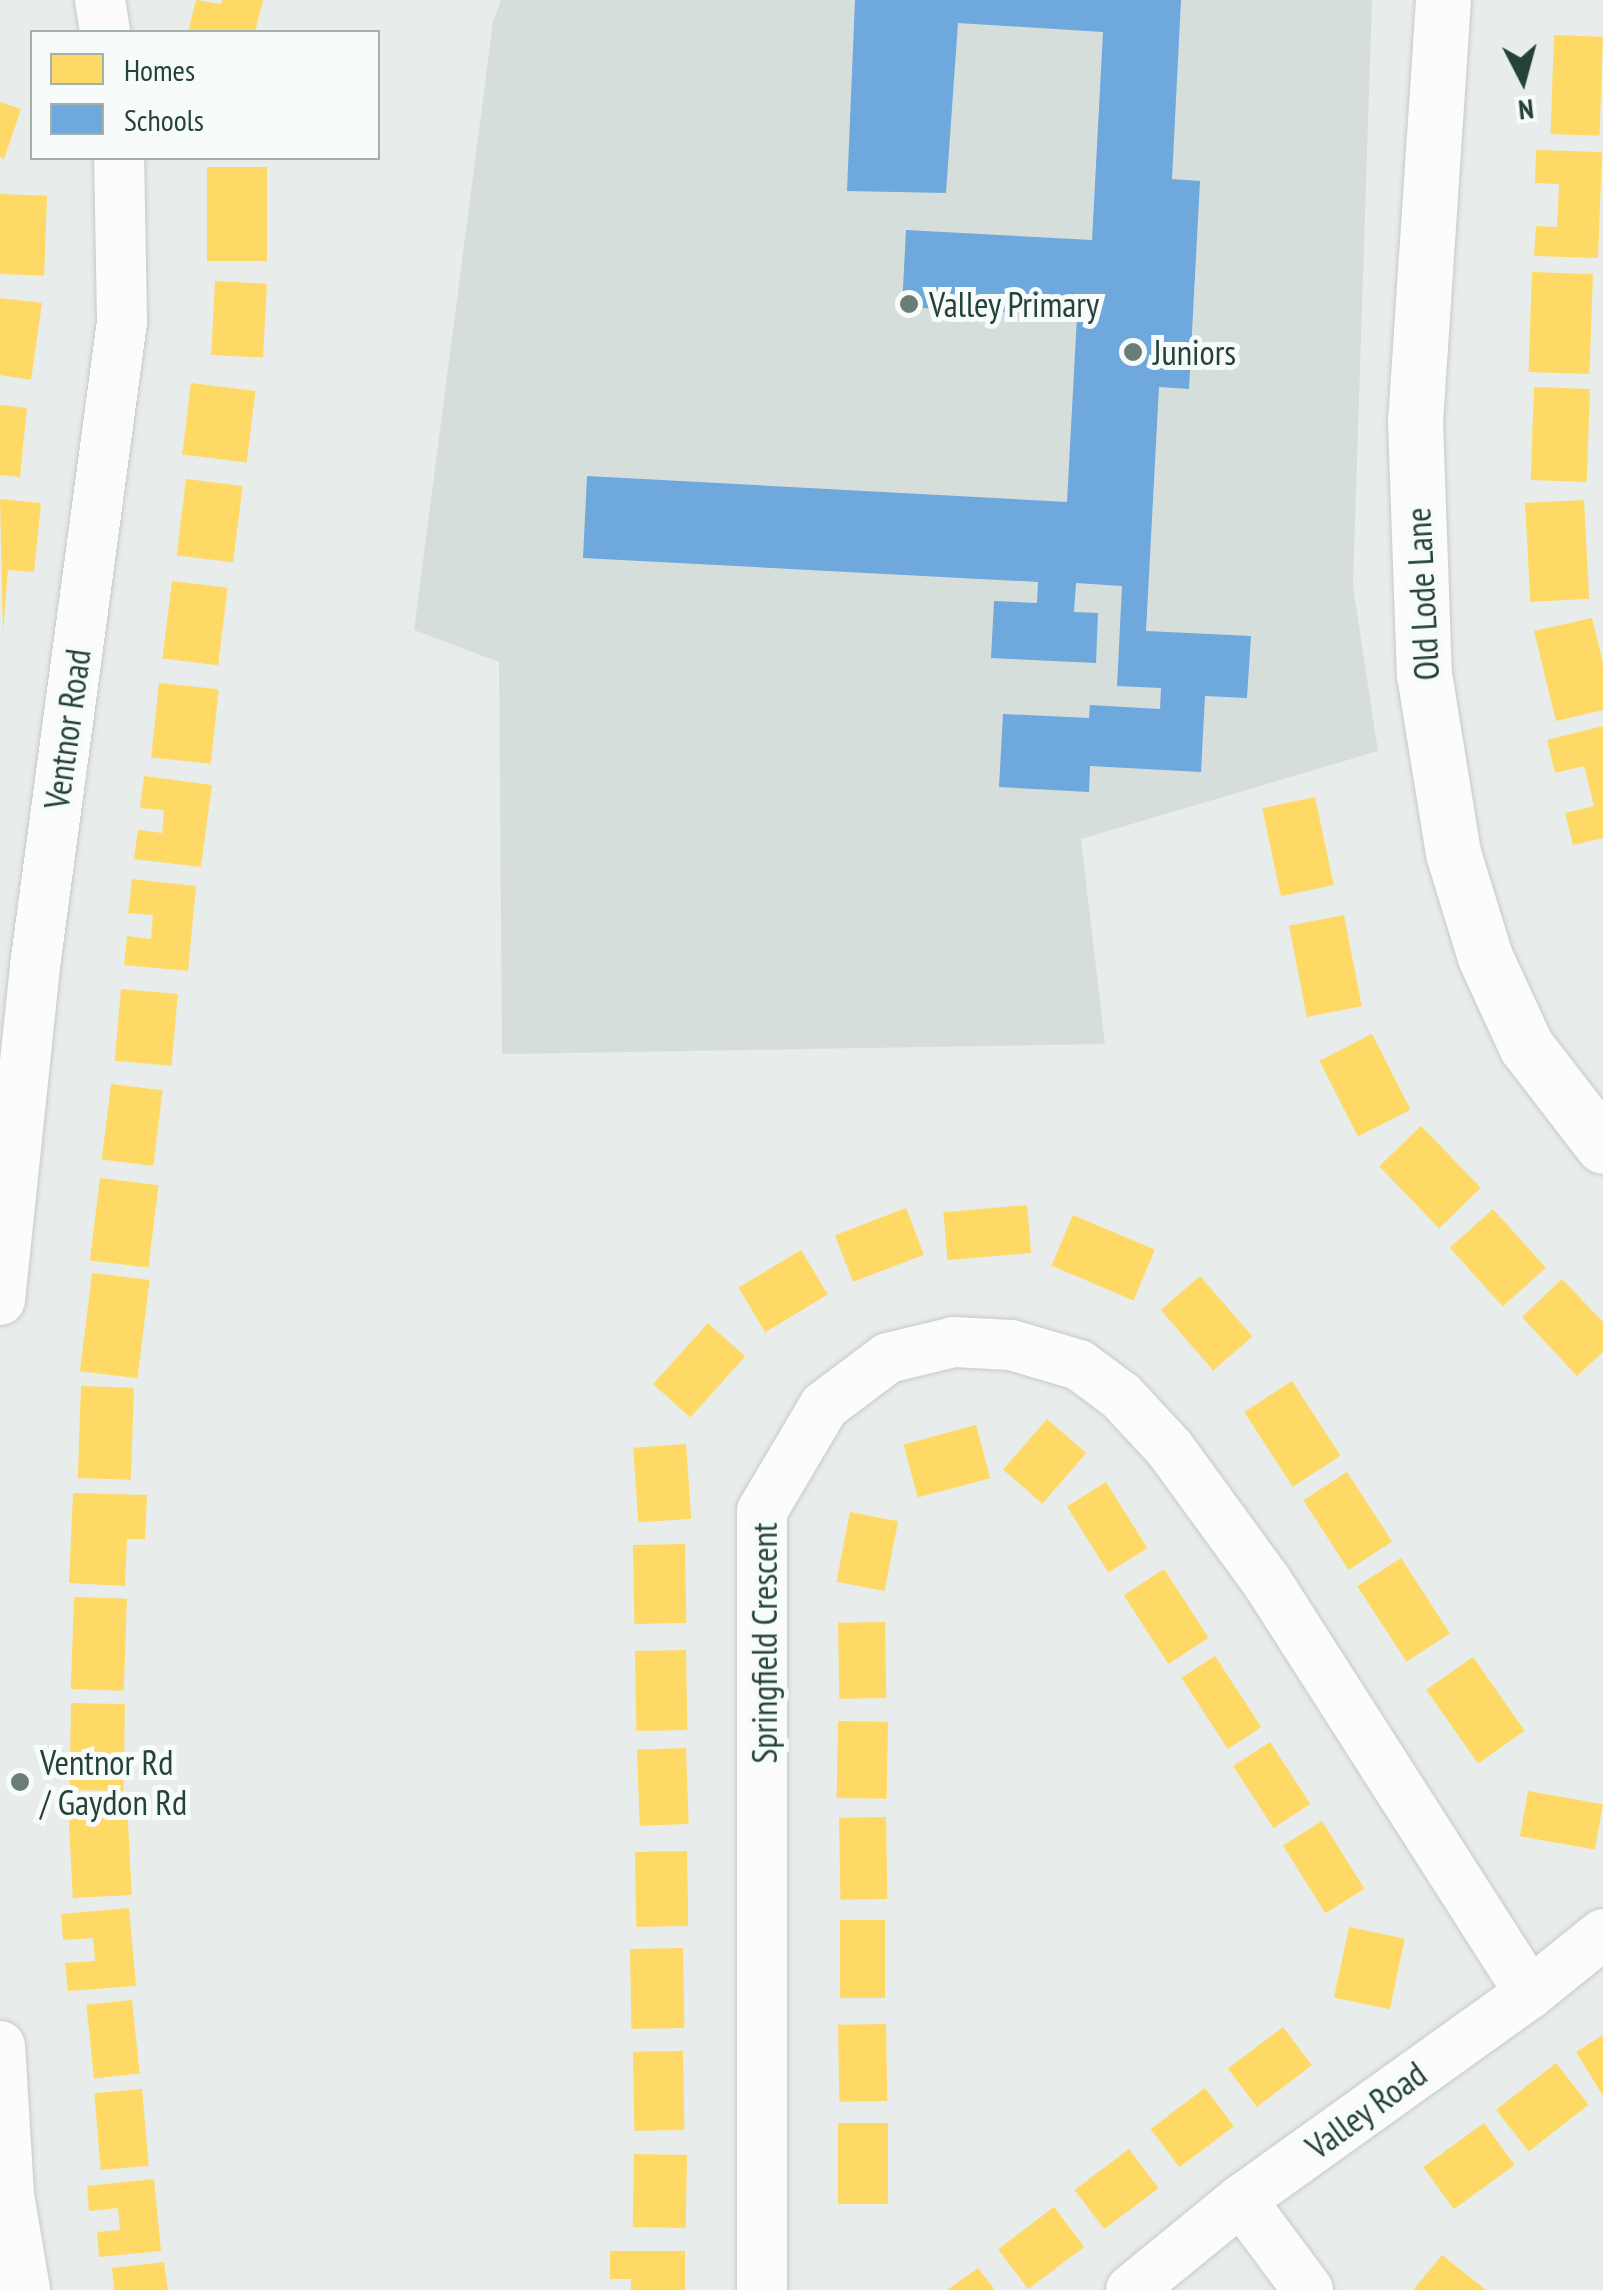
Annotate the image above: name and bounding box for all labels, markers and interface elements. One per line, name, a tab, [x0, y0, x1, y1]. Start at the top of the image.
legend	[30, 30, 380, 160]
north arrow	[1473, 30, 1573, 130]
text: Homes	[124, 50, 195, 89]
text: N	[1517, 91, 1536, 130]
text: Schools	[124, 100, 204, 139]
place label: Valley Primary	[929, 283, 1100, 325]
marker: Valley Primary	[898, 293, 920, 315]
place label: Juniors	[1153, 331, 1236, 373]
marker: Juniors	[1122, 341, 1144, 363]
street label: Old Lode Lane	[1397, 507, 1447, 681]
street label: Ventnor Road	[35, 646, 99, 812]
street label: Springfield Crescent	[743, 1522, 785, 1764]
place label: Ventnor Rd / Gaydon Rd	[40, 1741, 187, 1823]
marker: Ventnor Rd / Gaydon Rd	[9, 1771, 31, 1793]
street label: Valley Road	[1297, 2052, 1435, 2168]

